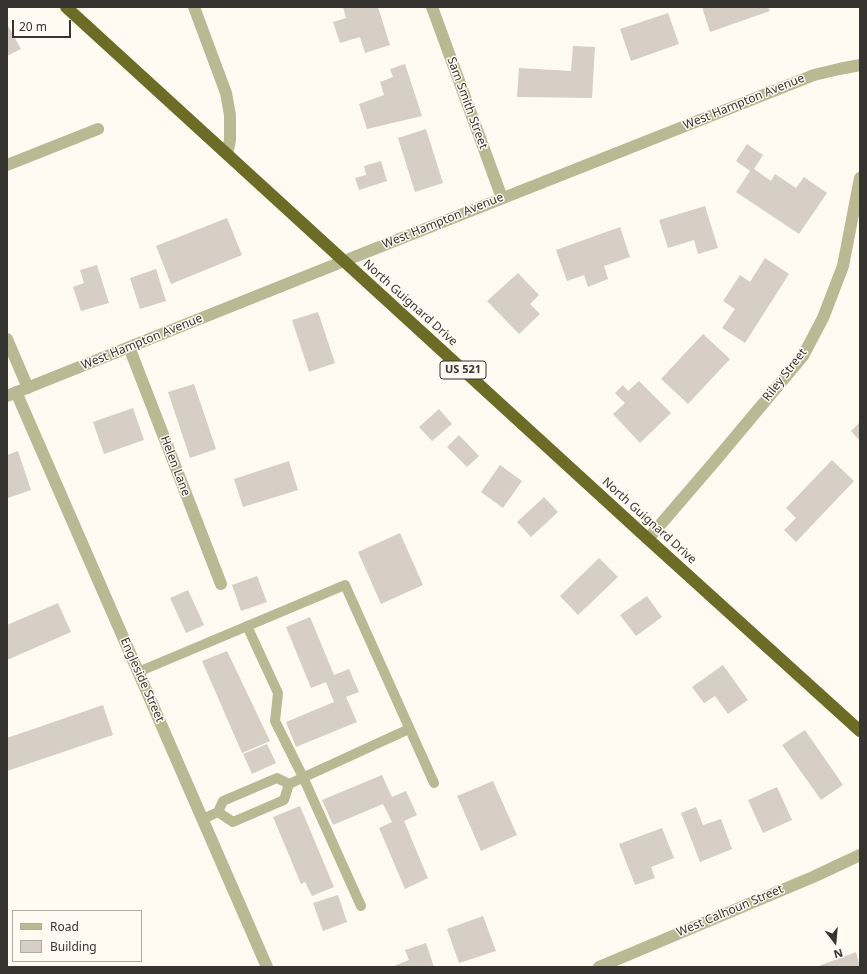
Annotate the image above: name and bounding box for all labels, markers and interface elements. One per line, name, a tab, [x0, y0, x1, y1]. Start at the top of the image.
scale bar	[14, 12, 73, 38]
text: 20 m	[19, 18, 47, 35]
street label: Sam Smith Street	[444, 55, 490, 151]
street label: West Hampton Avenue	[681, 71, 807, 133]
street label: West Hampton Avenue	[380, 190, 506, 252]
street label: North Guignard Drive	[360, 257, 460, 349]
street label: West Hampton Avenue	[79, 311, 205, 373]
street label: Riley Street	[760, 346, 810, 404]
road number: US 521	[440, 361, 486, 379]
street label: Helen Lane	[157, 434, 193, 498]
street label: North Guignard Drive	[599, 475, 699, 567]
street label: Engleside Street	[117, 636, 167, 724]
street label: West Calhoun Street	[675, 882, 785, 940]
legend	[12, 910, 142, 962]
text: Road	[50, 918, 79, 935]
north arrow	[815, 922, 855, 962]
text: Building	[50, 938, 97, 955]
text: N	[832, 946, 845, 962]

